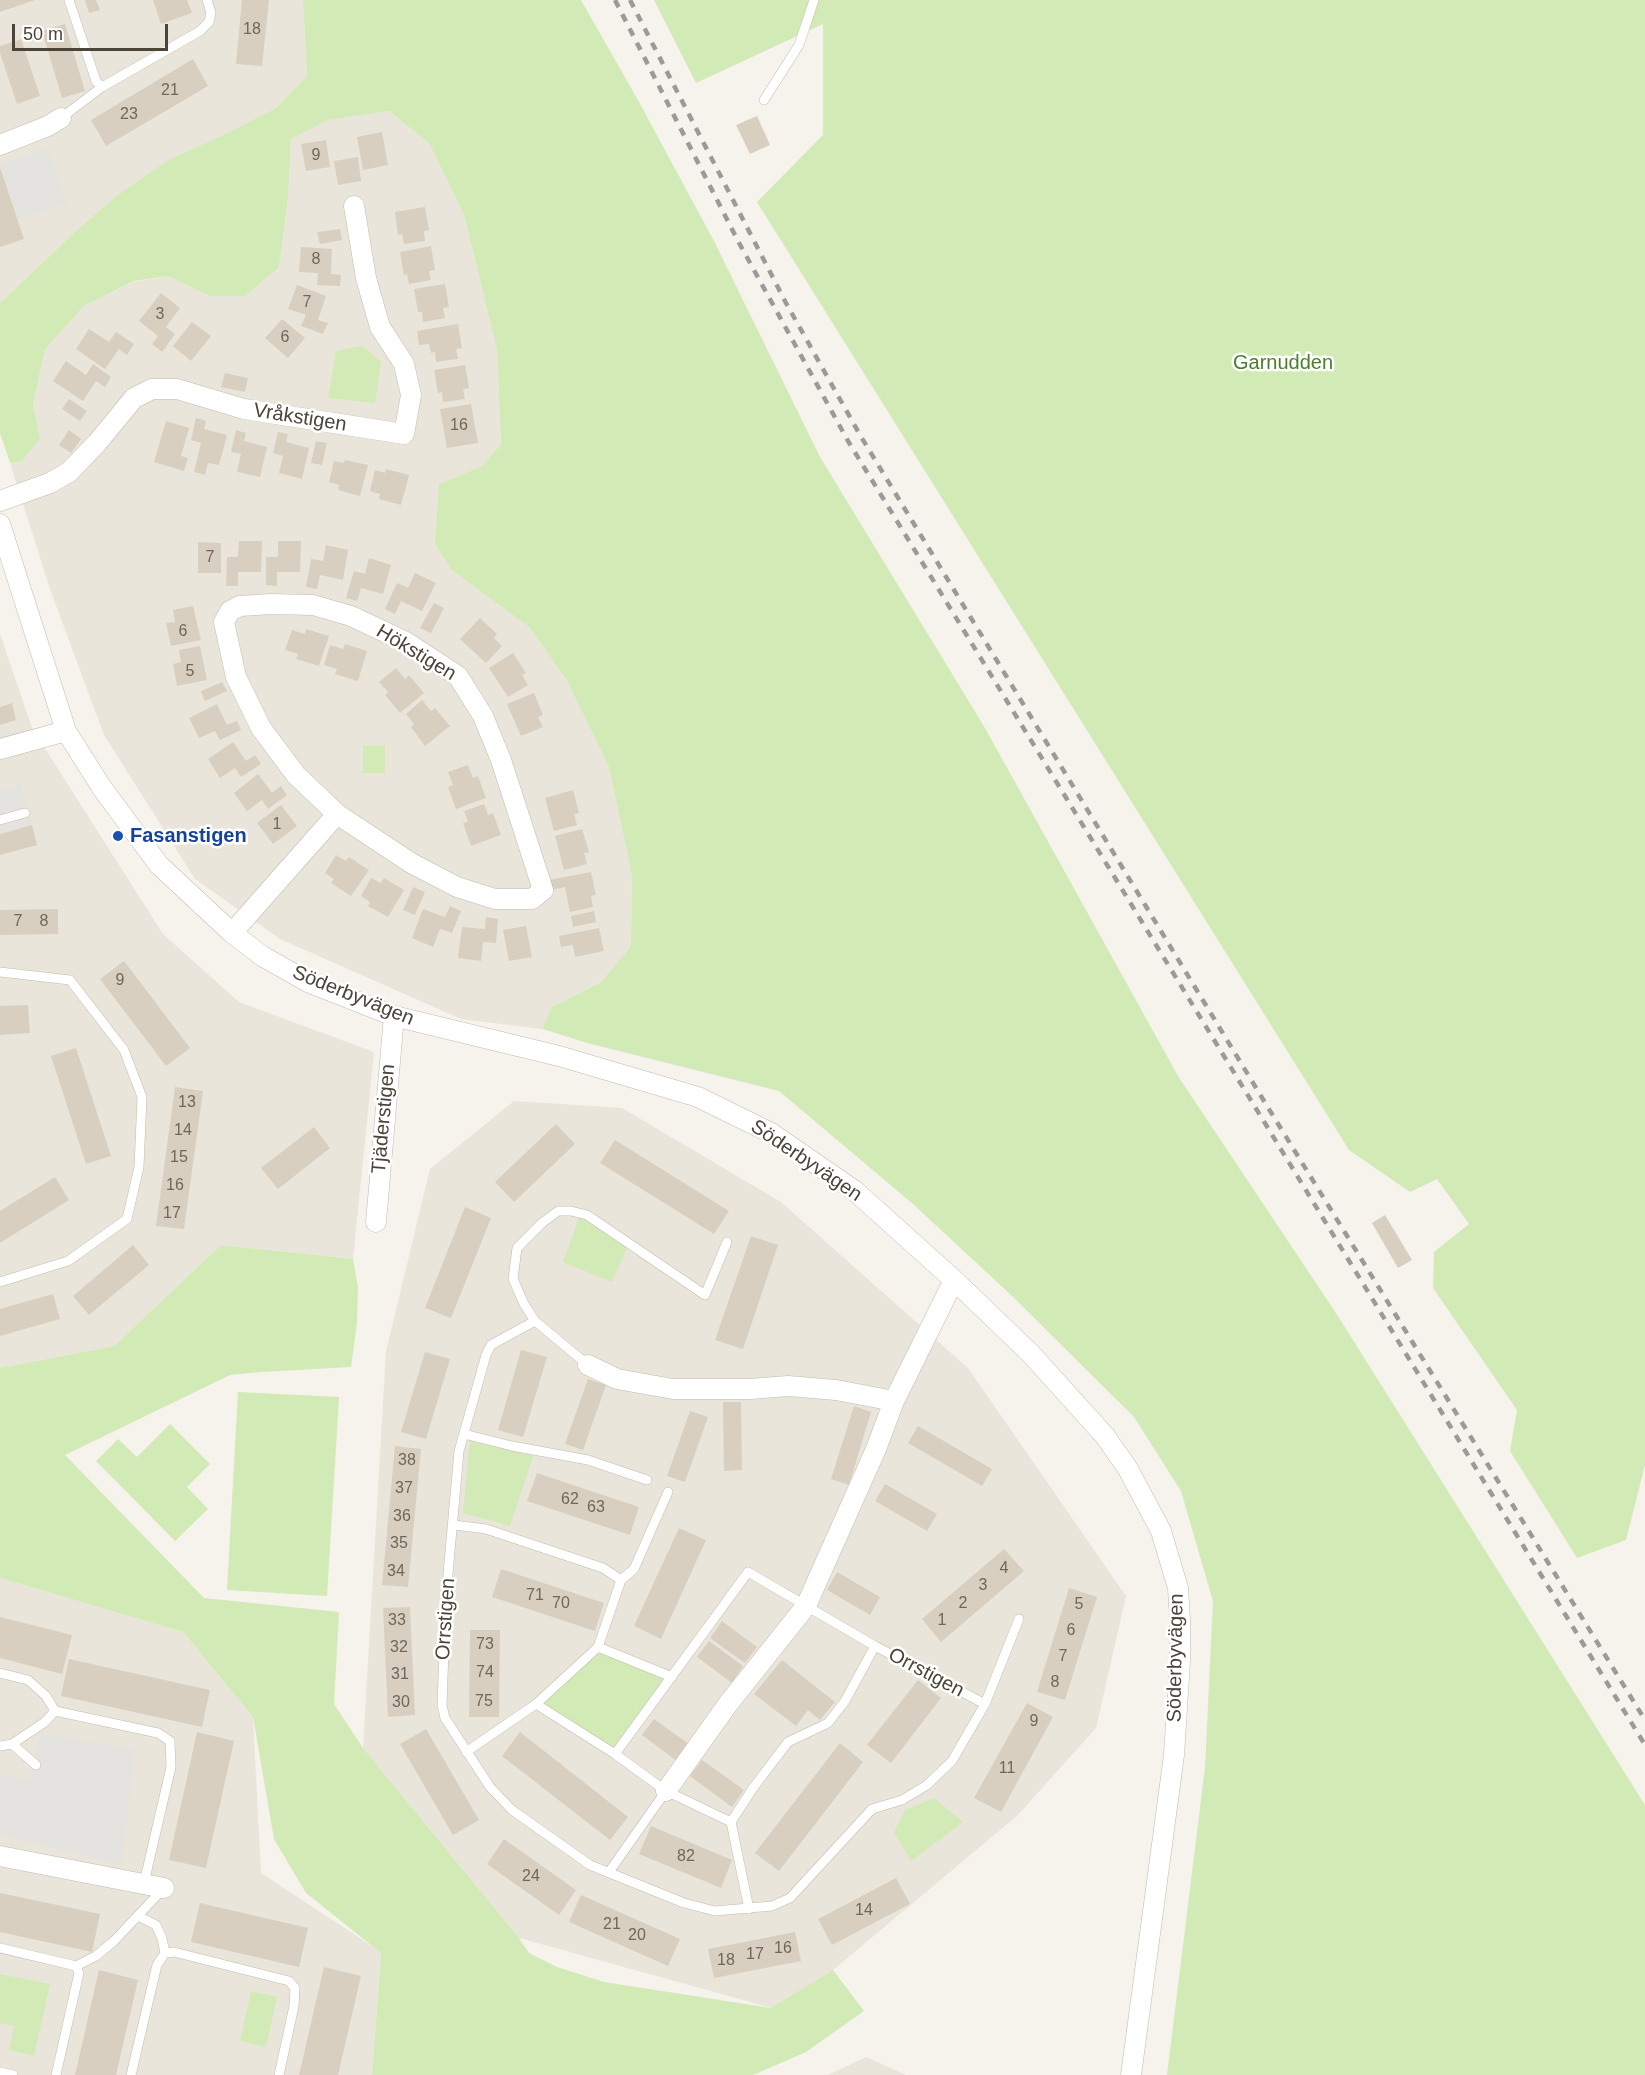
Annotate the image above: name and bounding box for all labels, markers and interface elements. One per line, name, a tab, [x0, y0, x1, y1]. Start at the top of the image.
scale bar	[15, 12, 171, 50]
house number: 18	[243, 20, 261, 40]
text: 50 m	[23, 24, 63, 44]
house number: 21	[161, 81, 179, 101]
house number: 23	[120, 105, 138, 125]
house number: 9	[312, 146, 320, 166]
house number: 8	[312, 250, 320, 270]
house number: 7	[303, 293, 311, 313]
house number: 3	[156, 305, 164, 325]
house number: 6	[281, 328, 289, 348]
park label: Garnudden	[1233, 351, 1333, 375]
street label: Vråkstigen	[252, 399, 348, 437]
house number: 16	[450, 416, 468, 436]
house number: 7	[206, 548, 214, 568]
street label: Hökstigen	[372, 620, 460, 686]
house number: 6	[179, 622, 187, 642]
house number: 5	[186, 662, 194, 682]
house number: 1	[273, 815, 281, 835]
place label: Fasanstigen	[130, 824, 247, 848]
marker: Fasanstigen	[111, 829, 125, 843]
house number: 7	[14, 912, 22, 932]
house number: 8	[40, 912, 48, 932]
street label: Söderbyvägen	[289, 961, 417, 1031]
house number: 9	[116, 971, 124, 991]
street label: Tjäderstigen	[367, 1063, 401, 1175]
house number: 13	[178, 1093, 196, 1113]
street label: Söderbyvägen	[746, 1115, 866, 1207]
house number: 14	[174, 1121, 192, 1141]
house number: 15	[170, 1148, 188, 1168]
house number: 16	[166, 1176, 184, 1196]
house number: 17	[163, 1204, 181, 1224]
house number: 38	[398, 1451, 416, 1471]
house number: 37	[395, 1479, 413, 1499]
house number: 62	[561, 1490, 579, 1510]
house number: 63	[587, 1498, 605, 1518]
house number: 36	[393, 1507, 411, 1527]
house number: 35	[390, 1534, 408, 1554]
house number: 4	[1000, 1559, 1008, 1579]
house number: 34	[387, 1562, 405, 1582]
house number: 3	[979, 1576, 987, 1596]
street label: Orrstigen	[431, 1577, 461, 1661]
house number: 71	[526, 1586, 544, 1606]
street label: Söderbyvägen	[1163, 1593, 1189, 1723]
house number: 70	[552, 1594, 570, 1614]
house number: 2	[959, 1594, 967, 1614]
house number: 5	[1075, 1595, 1083, 1615]
house number: 33	[388, 1611, 406, 1631]
house number: 1	[938, 1611, 946, 1631]
house number: 6	[1067, 1621, 1075, 1641]
house number: 73	[476, 1635, 494, 1655]
house number: 32	[390, 1638, 408, 1658]
street label: Orrstigen	[884, 1643, 968, 1703]
house number: 7	[1059, 1647, 1067, 1667]
house number: 74	[476, 1663, 494, 1683]
house number: 31	[391, 1665, 409, 1685]
house number: 8	[1051, 1673, 1059, 1693]
house number: 75	[475, 1692, 493, 1712]
house number: 30	[392, 1693, 410, 1713]
house number: 9	[1030, 1712, 1038, 1732]
house number: 11	[999, 1759, 1015, 1779]
house number: 82	[677, 1847, 695, 1867]
house number: 24	[522, 1867, 540, 1887]
house number: 14	[855, 1901, 873, 1921]
house number: 21	[603, 1915, 621, 1935]
house number: 20	[628, 1926, 646, 1946]
house number: 16	[774, 1939, 792, 1959]
house number: 17	[746, 1945, 764, 1965]
house number: 18	[717, 1951, 735, 1971]

